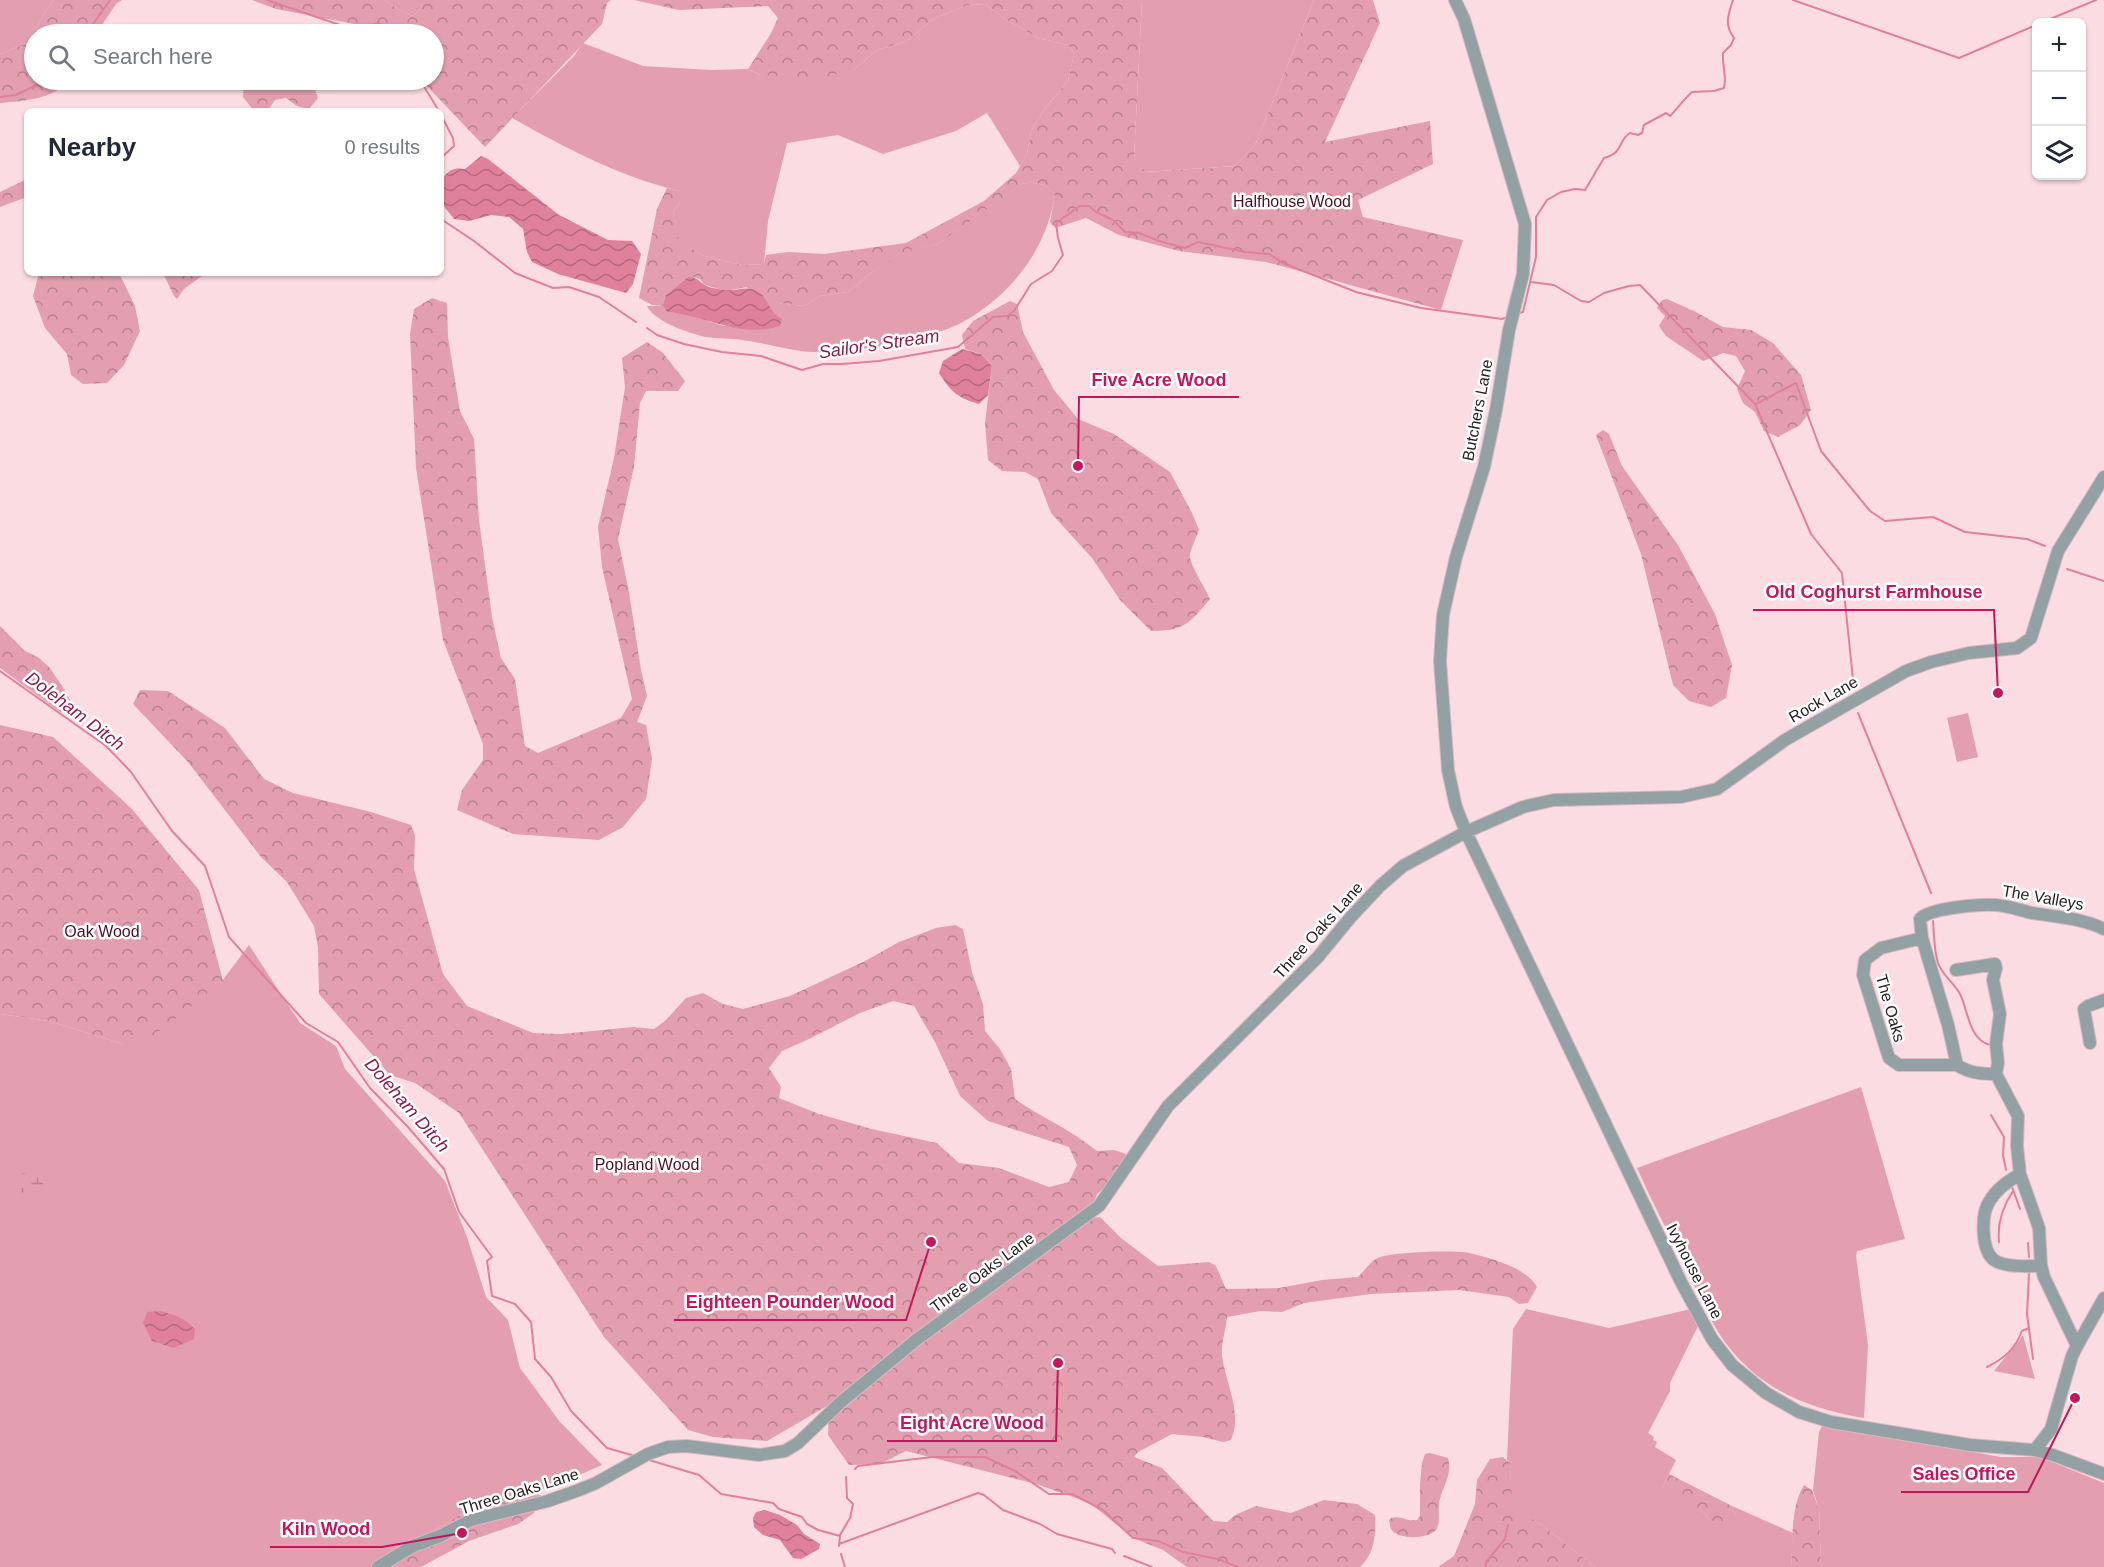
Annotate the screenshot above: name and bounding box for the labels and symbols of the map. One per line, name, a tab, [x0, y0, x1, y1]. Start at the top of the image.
park label: Halfhouse Wood	[1233, 193, 1351, 210]
water label: Sailor's Stream	[817, 326, 941, 362]
street label: Butchers Lane	[1459, 358, 1496, 462]
callout: Five Acre Wood	[1079, 361, 1239, 397]
text: Five Acre Wood	[1091, 370, 1227, 390]
callout: Old Coghurst Farmhouse	[1753, 574, 1994, 610]
text: Old Coghurst Farmhouse	[1765, 582, 1983, 602]
water label: Doleham Ditch	[22, 667, 128, 755]
street label: Rock Lane	[1786, 673, 1861, 726]
street label: Three Oaks Lane	[1271, 879, 1366, 982]
street label: The Valleys	[2001, 882, 2085, 913]
park label: Oak Wood	[64, 923, 140, 940]
street label: The Oaks	[1873, 972, 1908, 1044]
water label: Doleham Ditch	[361, 1054, 453, 1156]
park label: Popland Wood	[595, 1156, 699, 1173]
street label: Ivyhouse Lane	[1663, 1221, 1726, 1322]
street label: Three Oaks Lane	[927, 1229, 1037, 1316]
callout: Eighteen Pounder Wood	[674, 1284, 906, 1320]
text: Eighteen Pounder Wood	[686, 1292, 894, 1312]
callout: Eight Acre Wood	[887, 1405, 1056, 1441]
text: Eight Acre Wood	[900, 1413, 1044, 1433]
callout: Sales Office	[1901, 1456, 2028, 1492]
text: Sales Office	[1912, 1464, 2016, 1484]
street label: Three Oaks Lane	[458, 1465, 581, 1518]
callout: Kiln Wood	[270, 1511, 382, 1547]
text: Kiln Wood	[282, 1519, 370, 1539]

